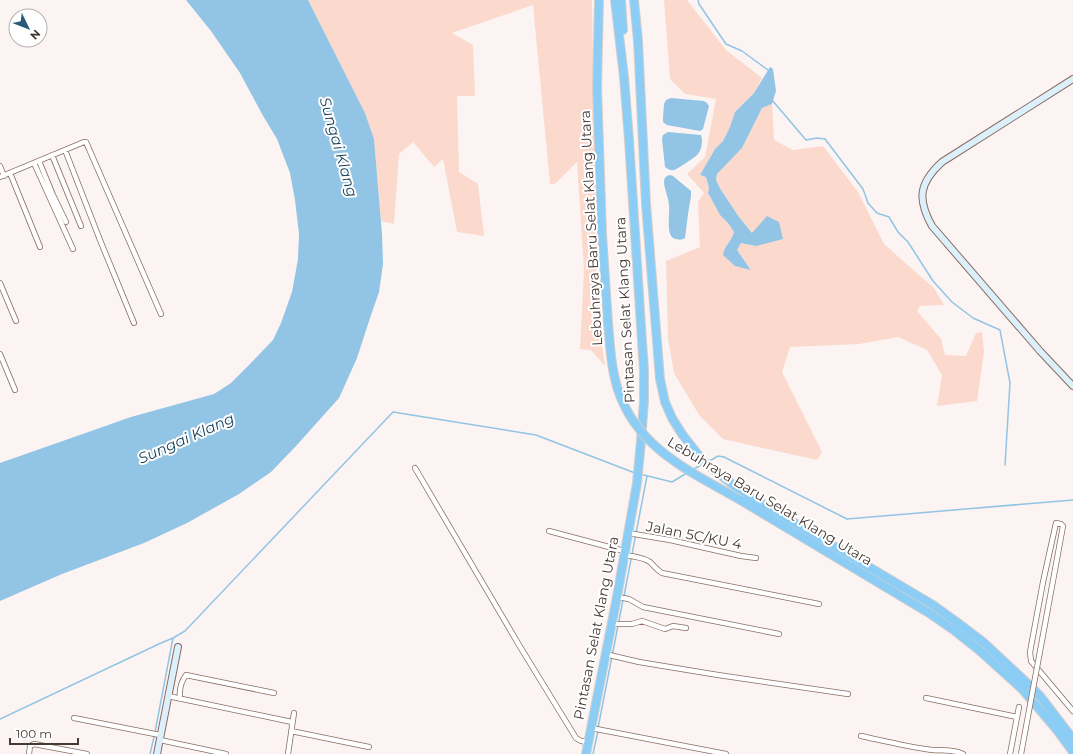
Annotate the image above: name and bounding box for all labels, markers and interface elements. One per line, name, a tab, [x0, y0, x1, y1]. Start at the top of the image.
north arrow	[8, 8, 48, 48]
text: N	[27, 27, 43, 43]
water label: Sungai Klang	[316, 95, 362, 199]
street label: Lebuhraya Baru Selat Klang Utara	[576, 110, 606, 346]
street label: Pintasan Selat Klang Utara	[611, 216, 639, 404]
water label: Sungai Klang	[135, 408, 237, 468]
street label: Lebuhraya Baru Selat Klang Utara	[664, 433, 876, 569]
street label: Jalan 5C/KU 4	[644, 517, 744, 553]
street label: Pintasan Selat Klang Utara	[569, 535, 623, 721]
scale bar	[10, 720, 78, 746]
text: 100 m	[16, 726, 52, 741]

